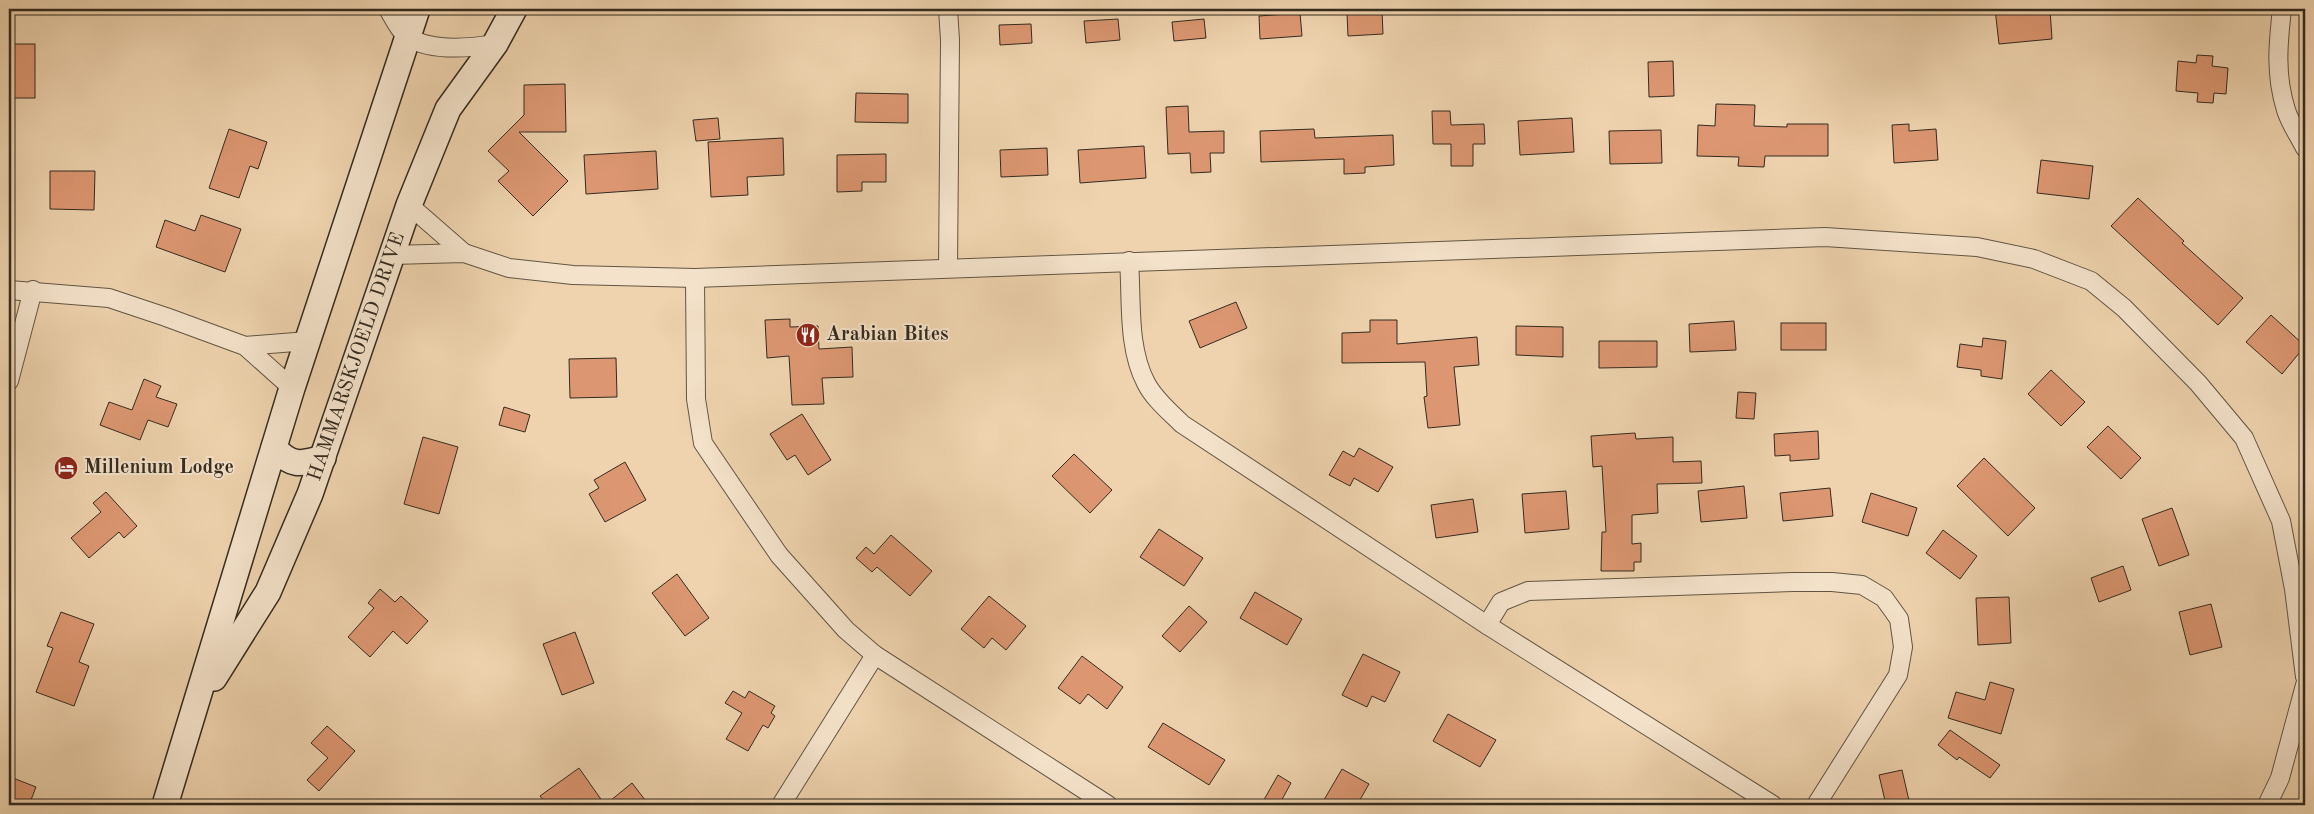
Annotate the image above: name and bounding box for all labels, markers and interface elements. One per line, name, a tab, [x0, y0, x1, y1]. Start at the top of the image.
street label: HAMMARSKJOELD DRIVE	[305, 230, 409, 484]
restaurant icon: Arabian Bites	[795, 322, 821, 348]
place label: Arabian Bites	[826, 325, 949, 345]
hotel icon: Millenium Lodge	[53, 455, 79, 481]
place label: Millenium Lodge	[84, 458, 234, 478]

